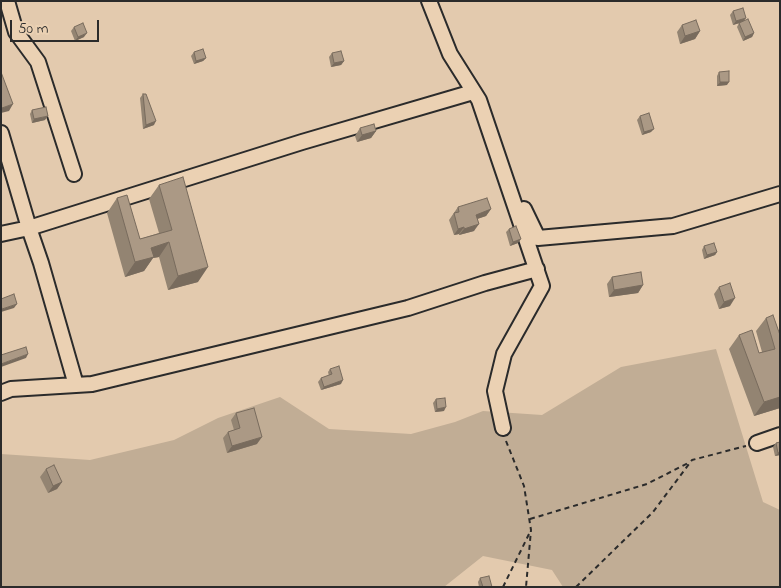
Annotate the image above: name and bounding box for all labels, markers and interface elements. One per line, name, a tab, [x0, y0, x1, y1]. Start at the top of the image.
scale bar	[12, 10, 101, 42]
text: 50 m	[18, 18, 48, 40]

